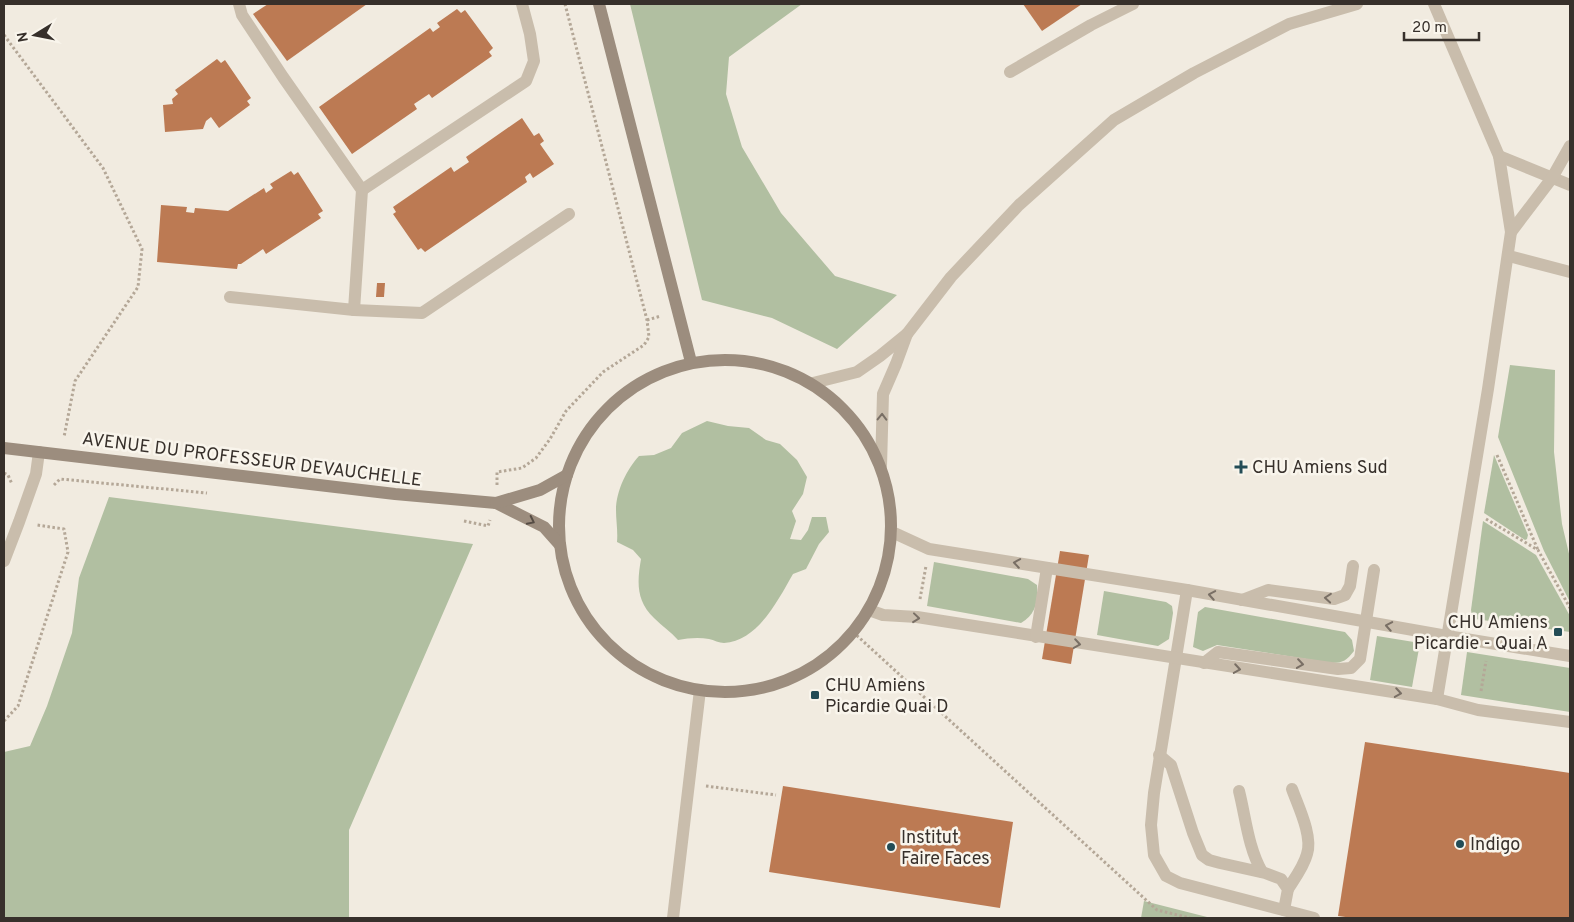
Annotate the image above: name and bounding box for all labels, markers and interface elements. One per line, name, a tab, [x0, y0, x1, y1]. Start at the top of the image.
north arrow	[10, 10, 60, 60]
scale bar	[1404, 10, 1479, 42]
text: 20 m	[1412, 19, 1447, 38]
text: N	[14, 31, 33, 43]
one-way arrow	[877, 413, 887, 420]
street label: AVENUE DU PROFESSEUR DEVAUCHELLE	[81, 428, 423, 493]
place label: CHU Amiens Sud	[1252, 457, 1388, 480]
marker: CHU Amiens Sud	[1234, 460, 1248, 474]
one-way arrow	[526, 514, 535, 525]
one-way arrow	[1012, 559, 1021, 569]
one-way arrow	[1207, 590, 1216, 600]
one-way arrow	[1324, 593, 1332, 604]
one-way arrow	[913, 612, 921, 623]
place label: CHU Amiens Picardie - Quai A	[1414, 612, 1548, 656]
one-way arrow	[1384, 621, 1393, 631]
marker: CHU Amiens Picardie - Quai A	[1552, 626, 1564, 638]
one-way arrow	[1072, 638, 1081, 648]
one-way arrow	[1297, 658, 1305, 669]
one-way arrow	[1233, 663, 1242, 673]
place label: CHU Amiens Picardie Quai D	[825, 675, 949, 719]
one-way arrow	[1394, 688, 1402, 698]
marker: CHU Amiens Picardie Quai D	[809, 689, 821, 701]
place label: Institut Faire Faces	[901, 827, 990, 871]
place label: Indigo	[1470, 834, 1520, 857]
marker: Indigo	[1454, 838, 1466, 850]
marker: Institut Faire Faces	[885, 841, 897, 853]

